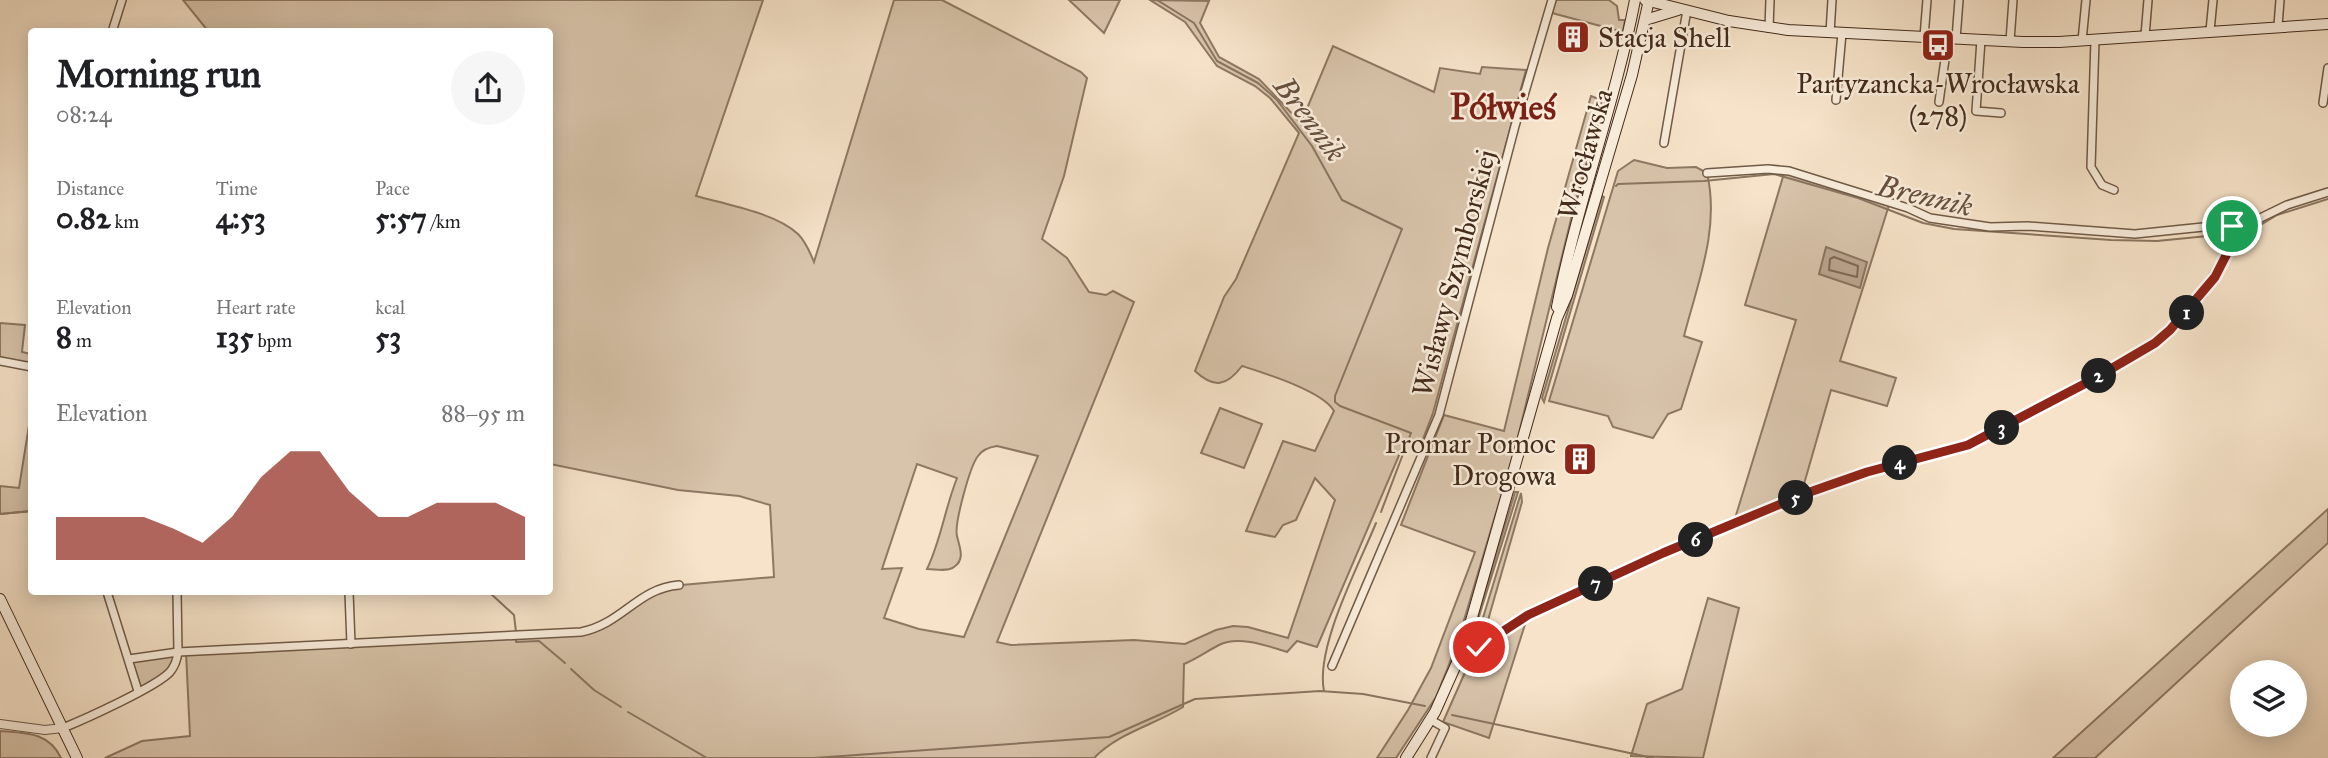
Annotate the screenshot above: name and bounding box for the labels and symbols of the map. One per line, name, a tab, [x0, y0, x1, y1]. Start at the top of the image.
building icon: Stacja Shell	[1554, 18, 1592, 56]
place label: Stacja Shell	[1598, 20, 1731, 55]
bus stop icon: Partyzancka-Wrocławska (278)	[1919, 26, 1957, 64]
place label: Partyzancka-Wrocławska (278)	[1796, 66, 2080, 133]
water label: Brennik	[1265, 68, 1354, 169]
street label: Wrocławska	[1550, 84, 1620, 223]
district label: Półwieś	[1450, 86, 1557, 129]
street label: Wisławy Szymborskiej	[1404, 146, 1504, 400]
water label: Brennik	[1872, 167, 1976, 224]
pin	[2202, 196, 2262, 256]
pin: 1	[2170, 296, 2204, 330]
pin: 2	[2082, 358, 2116, 394]
pin: 3	[1984, 410, 2020, 446]
place label: Promar Pomoc Drogowa	[1385, 426, 1556, 493]
building icon: Promar Pomoc Drogowa	[1561, 440, 1599, 478]
pin: 4	[1882, 446, 1918, 480]
pin: 5	[1778, 480, 1814, 516]
pin: 6	[1678, 522, 1714, 558]
pin: 7	[1578, 566, 1614, 602]
pin	[1449, 617, 1509, 677]

